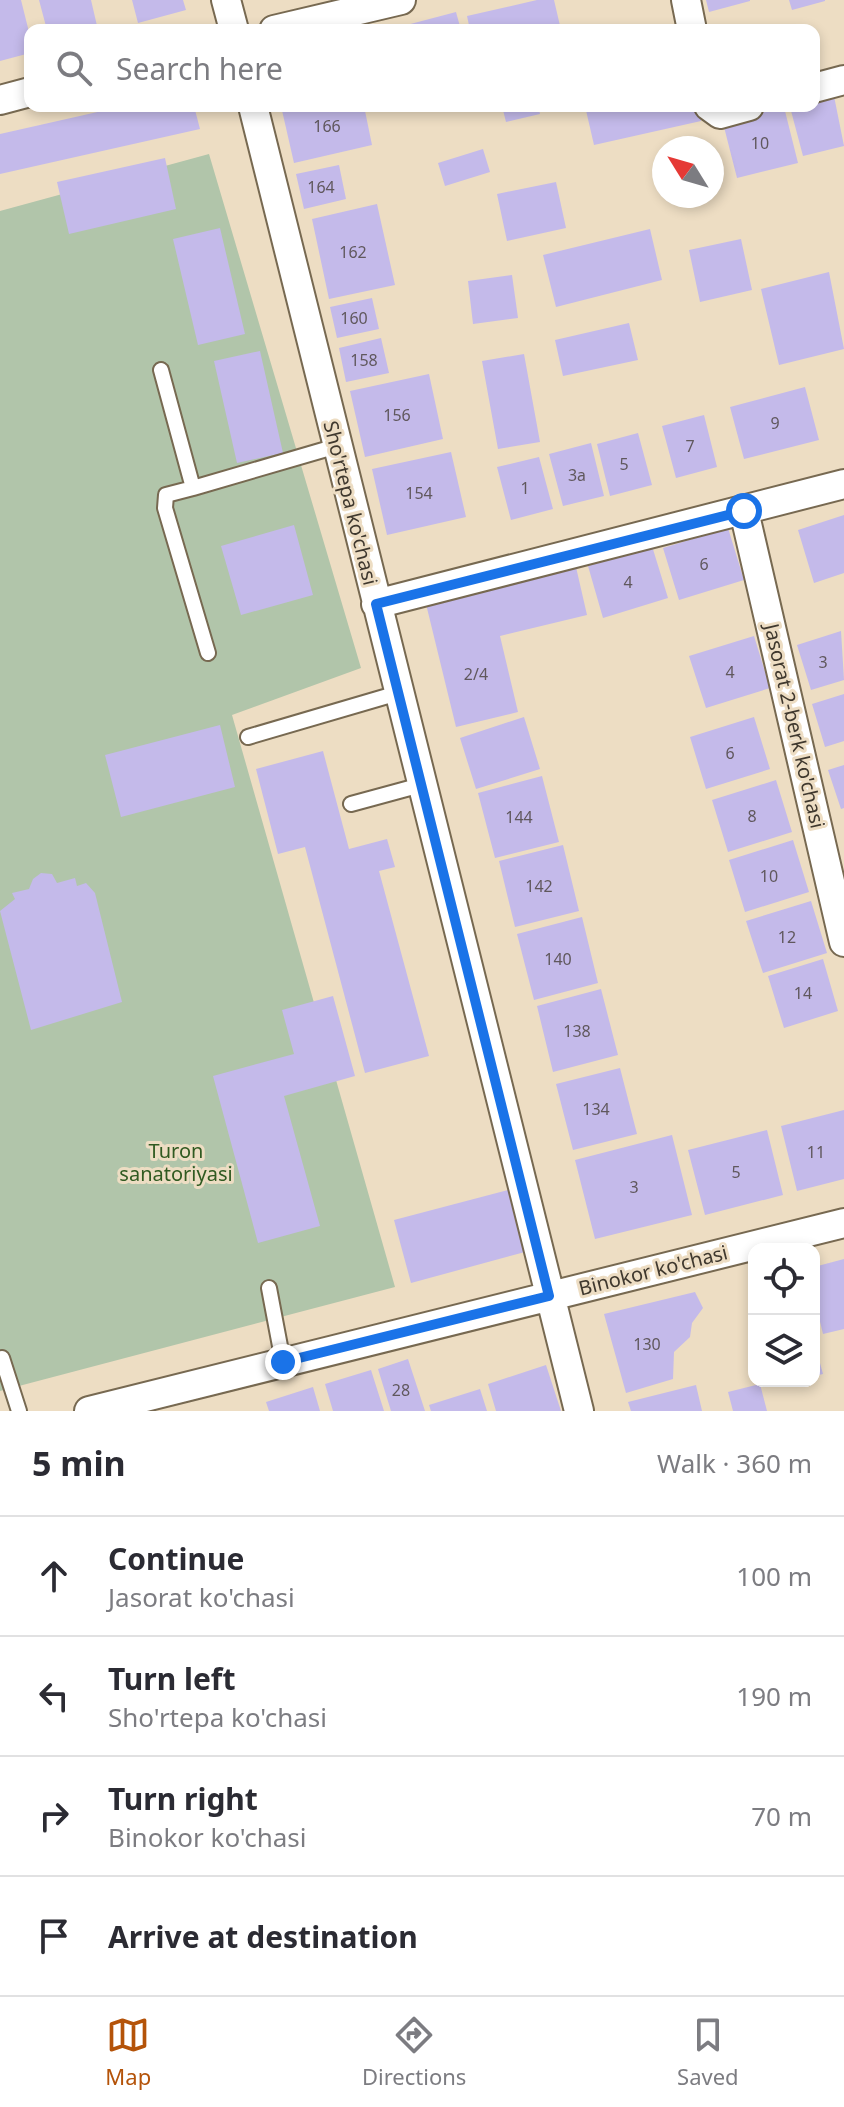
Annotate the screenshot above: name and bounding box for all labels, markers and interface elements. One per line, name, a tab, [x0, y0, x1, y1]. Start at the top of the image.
search box	[24, 24, 820, 112]
icon: search	[52, 46, 96, 90]
text: Search here	[116, 48, 283, 89]
house number: 166	[313, 115, 341, 137]
house number: 10	[751, 132, 769, 154]
north arrow	[652, 136, 724, 208]
house number: 164	[307, 176, 335, 198]
house number: 162	[339, 241, 367, 263]
house number: 160	[340, 307, 368, 329]
house number: 158	[350, 349, 378, 371]
house number: 156	[383, 404, 411, 426]
house number: 9	[770, 412, 780, 434]
street label: Sho'rtepa ko'chasi	[318, 418, 384, 588]
house number: 7	[685, 435, 695, 457]
house number: 5	[619, 453, 629, 475]
house number: 3а	[568, 464, 586, 486]
house number: 1	[520, 477, 530, 499]
house number: 154	[405, 482, 433, 504]
route start	[726, 493, 762, 529]
house number: 6	[699, 553, 709, 575]
house number: 4	[623, 571, 633, 593]
street label: Jasorat 2-berk ko'chasi	[758, 619, 832, 831]
house number: 3	[818, 651, 828, 673]
house number: 4	[725, 661, 735, 683]
house number: 2/4	[464, 663, 488, 685]
house number: 6	[725, 742, 735, 764]
house number: 8	[747, 805, 757, 827]
house number: 144	[505, 806, 533, 828]
house number: 10	[760, 865, 778, 887]
house number: 142	[525, 875, 553, 897]
house number: 12	[778, 926, 796, 948]
house number: 140	[544, 948, 572, 970]
house number: 14	[794, 982, 812, 1004]
house number: 138	[563, 1020, 591, 1042]
house number: 134	[582, 1098, 610, 1120]
park label: Turon sanatoriyasi	[119, 1137, 233, 1187]
house number: 11	[807, 1141, 825, 1163]
house number: 5	[731, 1161, 741, 1183]
house number: 3	[629, 1176, 639, 1198]
street label: Binokor ko'chasi	[576, 1238, 730, 1302]
map controls	[748, 1243, 820, 1387]
button: locate	[748, 1243, 820, 1315]
button: layers	[748, 1315, 820, 1387]
house number: 130	[633, 1333, 661, 1355]
route end	[265, 1344, 301, 1380]
house number: 28	[392, 1379, 410, 1401]
text: 5 min	[32, 1440, 126, 1486]
text: Walk · 360 m	[657, 1445, 812, 1481]
text: Continue	[108, 1538, 244, 1579]
icon: ahead	[32, 1554, 76, 1598]
text: 100 m	[736, 1558, 812, 1594]
text: Jasorat ko'chasi	[108, 1579, 295, 1615]
text: Turn left	[108, 1658, 236, 1699]
icon: left	[32, 1674, 76, 1718]
text: 190 m	[736, 1678, 812, 1714]
text: Sho'rtepa ko'chasi	[108, 1699, 327, 1735]
text: Turn right	[108, 1778, 258, 1819]
icon: right	[32, 1794, 76, 1838]
text: 70 m	[751, 1798, 812, 1834]
text: Binokor ko'chasi	[108, 1819, 306, 1855]
icon: arrive	[32, 1914, 76, 1958]
text: Arrive at destination	[108, 1916, 418, 1957]
tab: Map	[105, 2013, 151, 2091]
tab: Directions	[362, 2013, 466, 2091]
tab: Saved	[677, 2013, 739, 2091]

